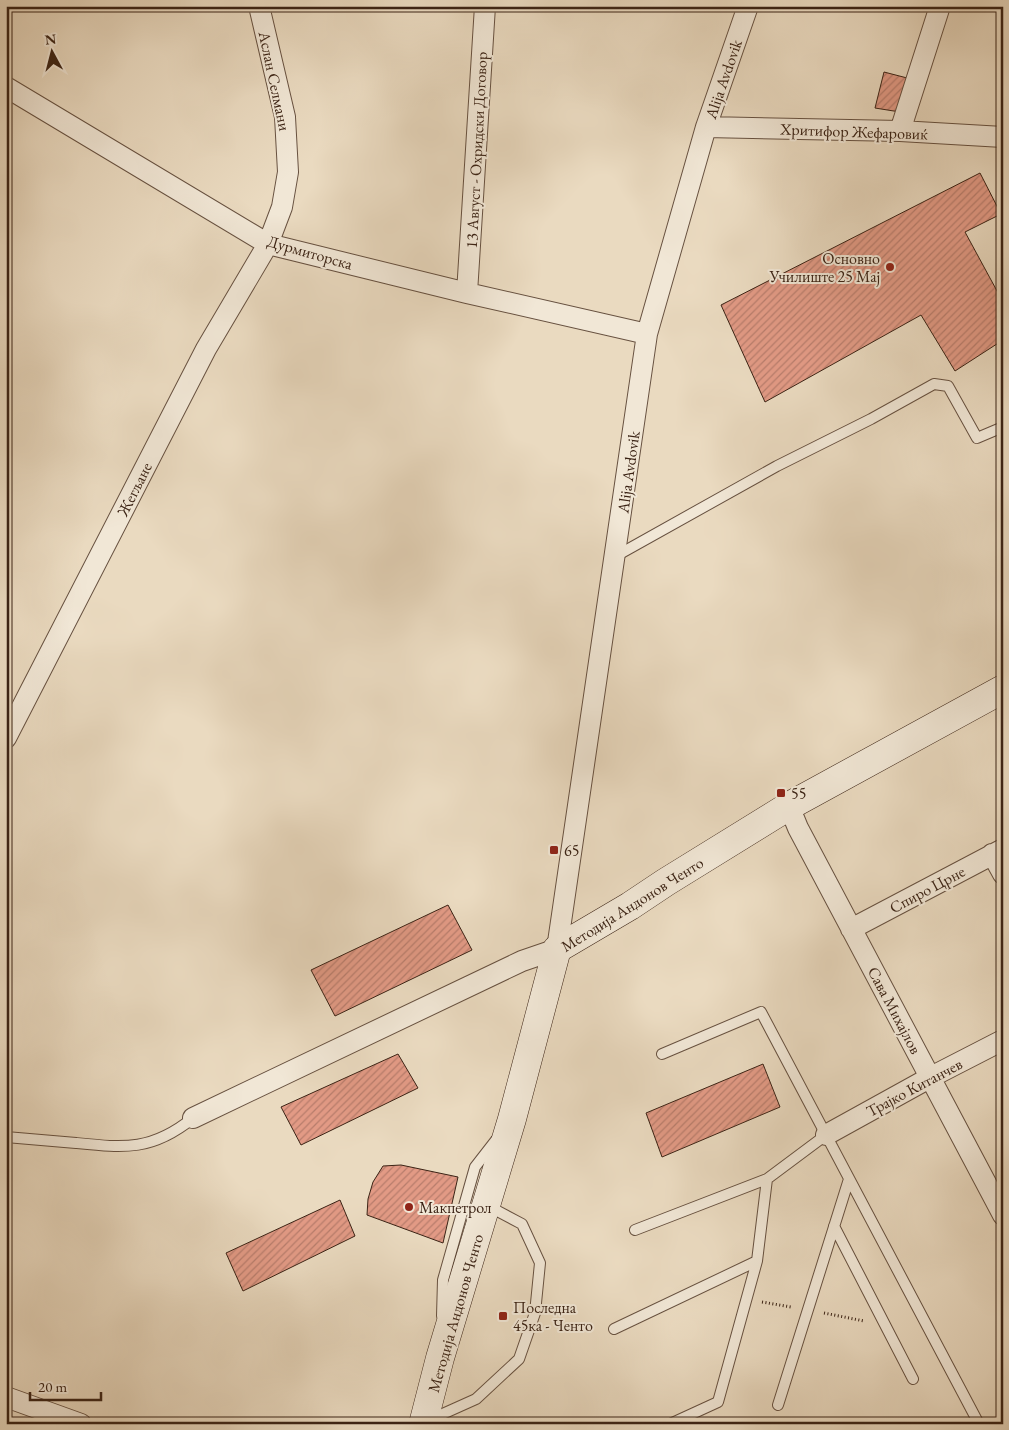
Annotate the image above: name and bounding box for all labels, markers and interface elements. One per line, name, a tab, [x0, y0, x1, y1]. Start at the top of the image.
north arrow	[28, 28, 78, 78]
street label: Аслан Селмани	[254, 28, 295, 133]
text: N	[44, 29, 58, 49]
street label: Alija Avdovik	[700, 36, 747, 123]
street label: 13 Август - Охридски Договор	[461, 51, 492, 249]
street label: Хритифор Жефаровиќ	[779, 118, 929, 145]
street label: Дурмиторска	[265, 230, 356, 275]
place label: Основно Училиште 25 Мај	[769, 248, 880, 287]
marker: Основно Училиште 25 Мај	[884, 261, 896, 273]
street label: Alija Avdovik	[612, 429, 645, 516]
street label: Жегљане	[112, 459, 157, 521]
place label: 55	[791, 783, 806, 804]
marker: 55	[775, 787, 787, 799]
place label: 65	[564, 840, 579, 861]
marker: 65	[548, 844, 560, 856]
street label: Методија Андонов Ченто	[557, 852, 707, 957]
street label: Спиро Црне	[886, 861, 969, 918]
street label: Сава Михајлов	[863, 963, 926, 1058]
street label: Трајко Китанчев	[863, 1053, 966, 1122]
place label: Макпетрол	[419, 1197, 492, 1218]
marker: Макпетрол	[403, 1201, 415, 1213]
street label: Методија Андонов Ченто	[423, 1231, 488, 1395]
place label: Последна 45ка - Ченто	[513, 1297, 593, 1336]
marker: Последна 45ка - Ченто	[497, 1310, 509, 1322]
scale bar	[30, 1370, 101, 1402]
text: 20 m	[38, 1377, 67, 1396]

